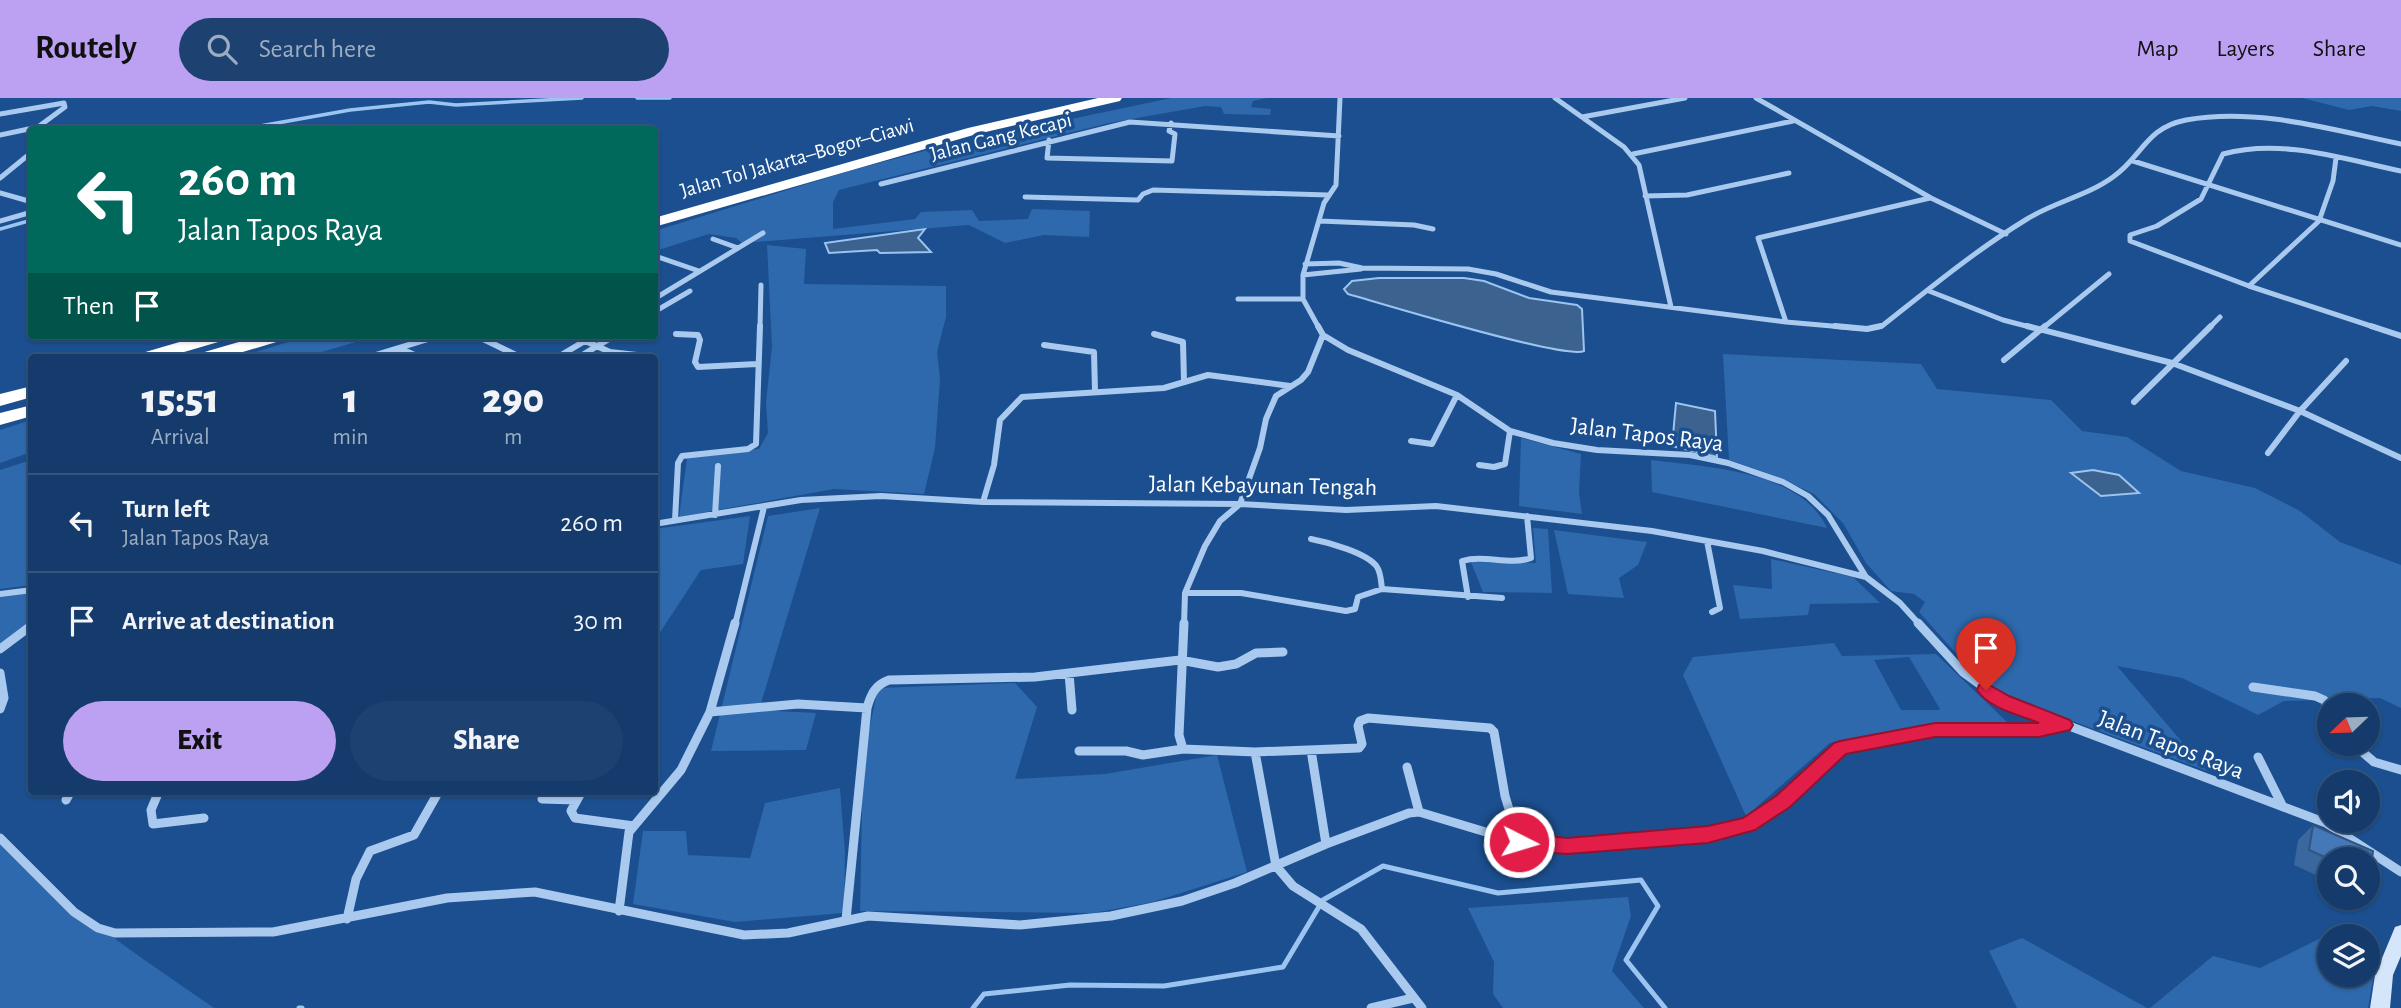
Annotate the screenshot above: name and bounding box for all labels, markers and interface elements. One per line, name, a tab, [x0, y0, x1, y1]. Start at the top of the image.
search box	[179, 18, 669, 81]
icon: search	[203, 30, 241, 68]
text: Routely	[35, 32, 137, 65]
text: Search here	[259, 36, 376, 62]
text: Map	[2136, 37, 2178, 61]
text: Layers	[2216, 37, 2275, 61]
text: Share	[2313, 37, 2366, 61]
street label: Jalan Gang Kecapi	[928, 109, 1074, 165]
street label: Jalan Tol Jakarta–Bogor–Ciawi	[678, 115, 916, 201]
icon: left	[63, 154, 154, 245]
text: 260 m	[178, 156, 297, 205]
text: Jalan Tapos Raya	[178, 214, 383, 246]
icon: arrive	[128, 287, 166, 325]
text: Then	[63, 293, 114, 319]
text: 15:51	[142, 378, 219, 420]
text: 1	[343, 378, 358, 420]
text: 290	[482, 378, 544, 420]
street label: Jalan Tapos Raya	[1569, 414, 1725, 456]
text: Arrival	[151, 426, 210, 449]
text: min	[333, 426, 368, 449]
text: m	[504, 426, 522, 449]
street label: Jalan Kebayunan Tengah	[1149, 472, 1377, 500]
text: Turn left	[122, 496, 210, 522]
icon: left	[63, 504, 101, 542]
text: 260 m	[560, 510, 623, 536]
text: Jalan Tapos Raya	[122, 527, 269, 550]
icon: arrive	[63, 602, 101, 640]
text: Arrive at destination	[122, 608, 335, 634]
text: 30 m	[573, 608, 623, 634]
pin	[1956, 618, 2016, 690]
icon: arrive	[1967, 629, 2005, 667]
north arrow	[2317, 693, 2380, 756]
map controls	[2317, 693, 2380, 987]
button: Exit	[63, 701, 336, 781]
button: Share	[350, 701, 623, 781]
street label: Jalan Tapos Raya	[2095, 706, 2247, 784]
button: sound	[2317, 770, 2380, 833]
position arrow	[1482, 805, 1556, 879]
button: search	[2317, 847, 2380, 910]
button: layers	[2317, 924, 2380, 987]

